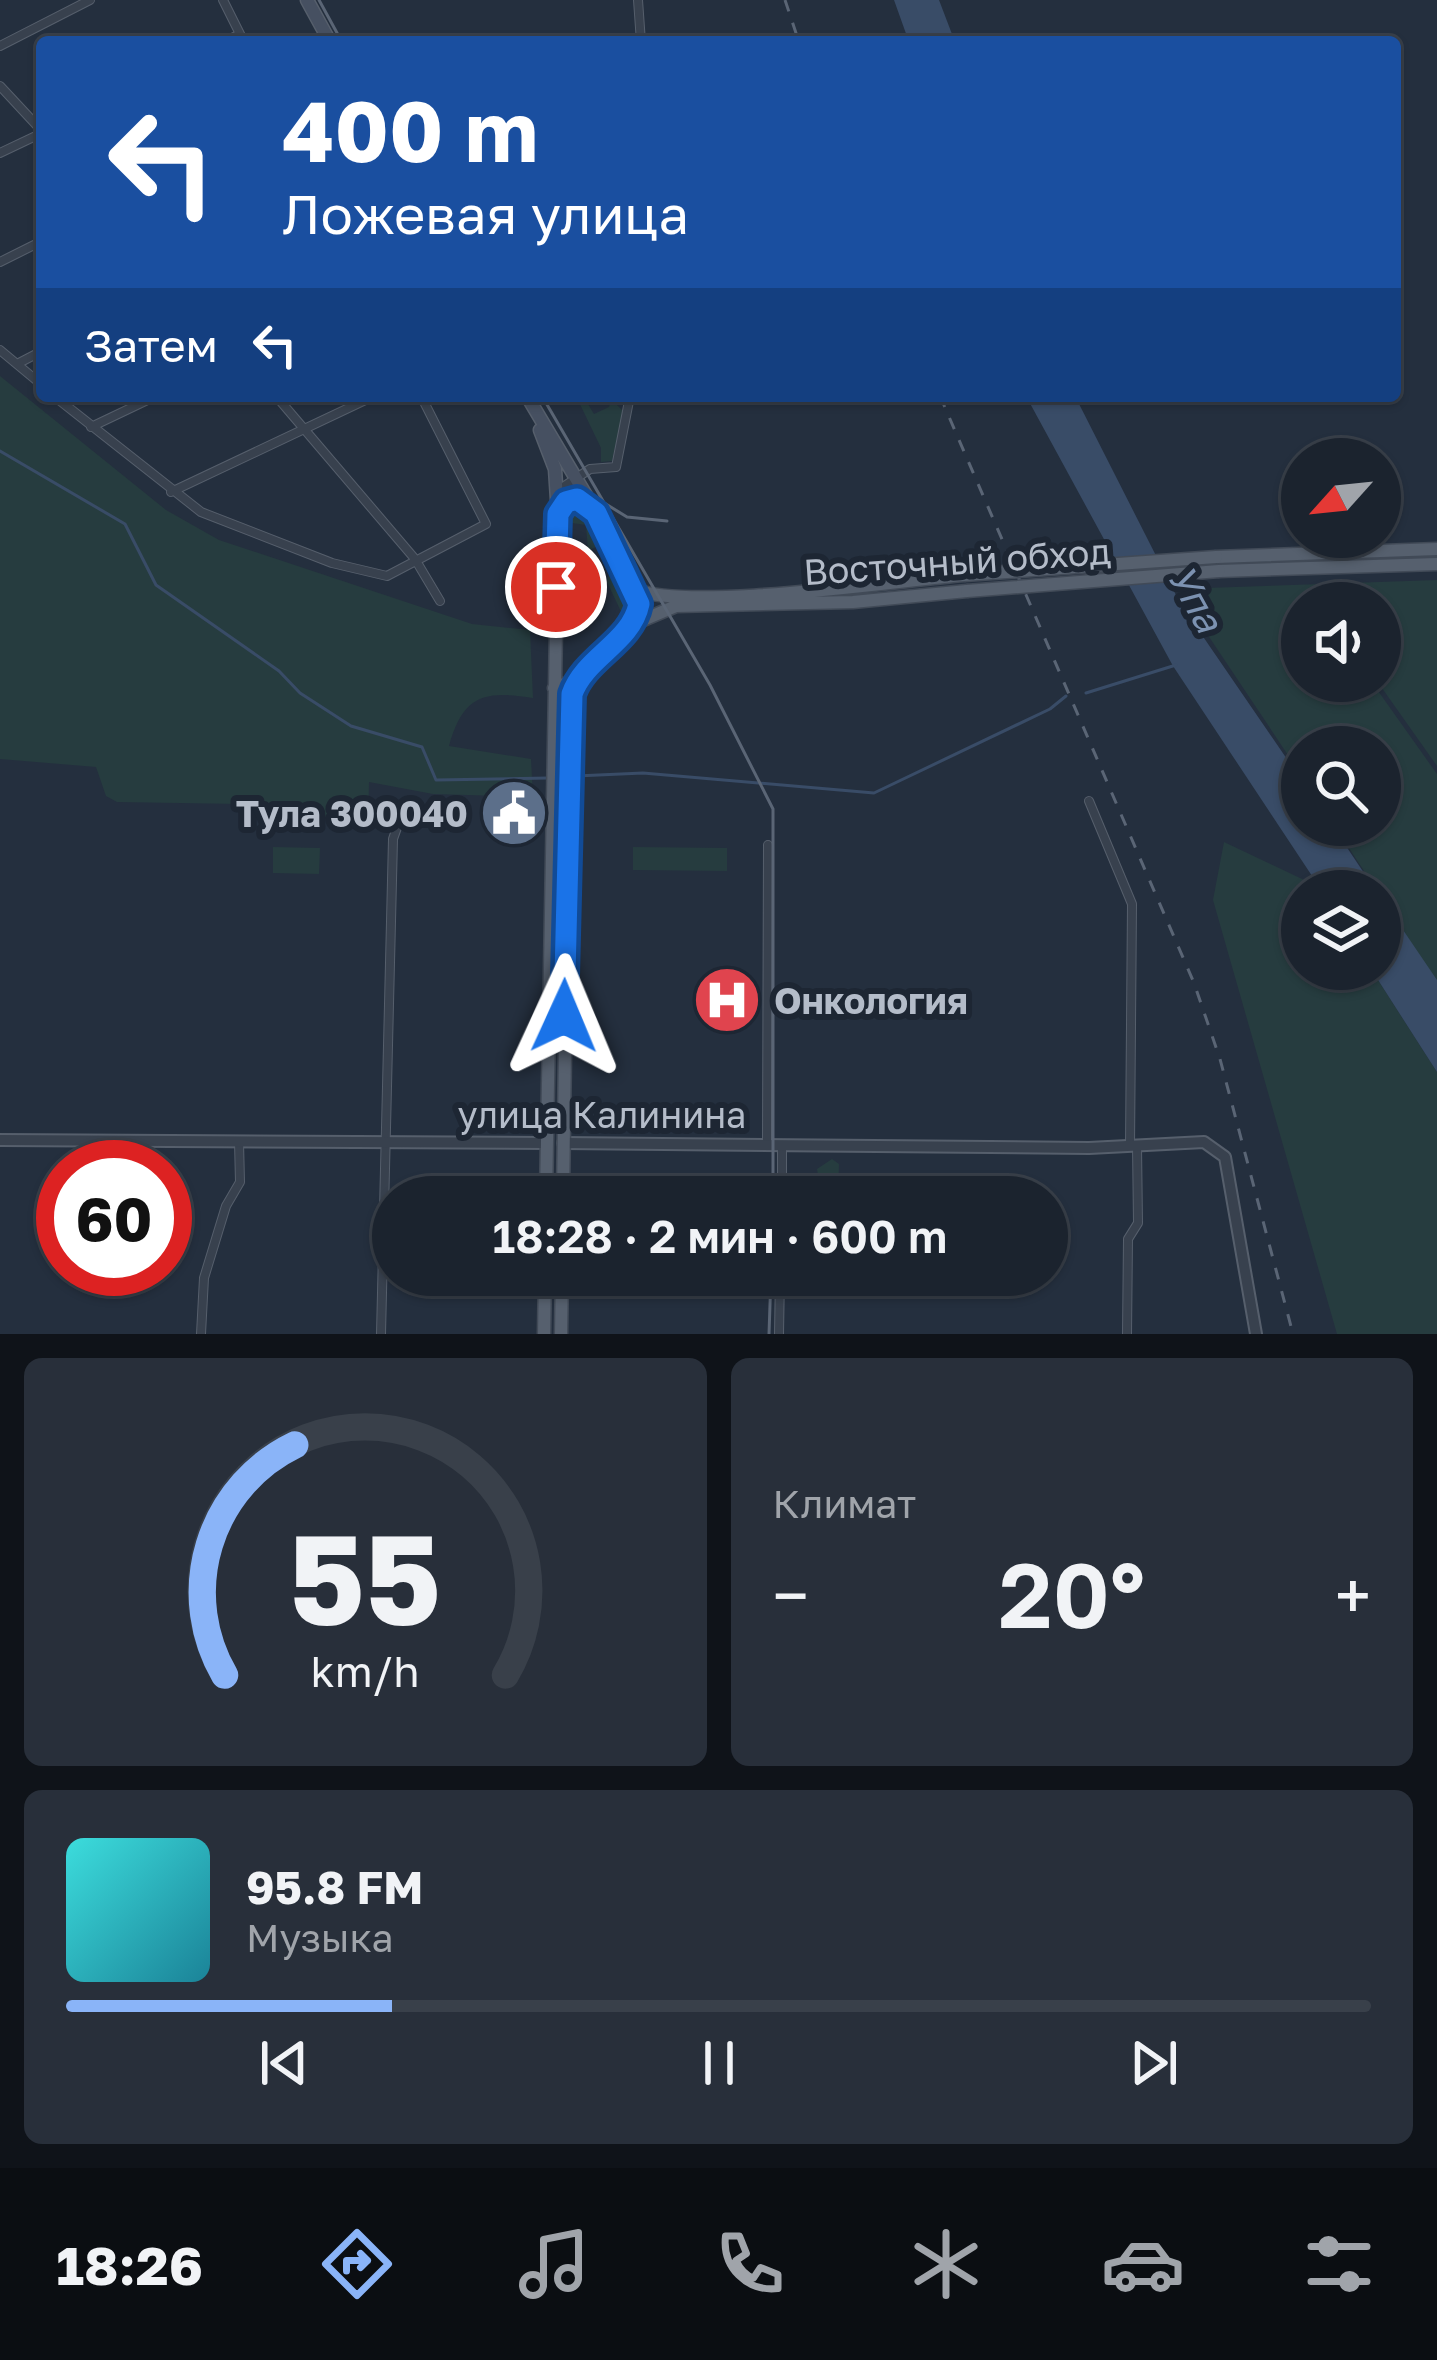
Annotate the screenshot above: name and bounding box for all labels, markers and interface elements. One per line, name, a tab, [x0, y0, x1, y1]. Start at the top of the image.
text: 400 m	[282, 80, 538, 180]
icon: left	[84, 84, 240, 240]
text: Ложевая улица	[282, 181, 689, 246]
icon: left	[242, 312, 308, 378]
text: Затем	[84, 318, 218, 372]
north arrow	[1281, 438, 1401, 558]
map controls	[1281, 438, 1401, 990]
street label: Восточный обход	[802, 529, 1112, 593]
pin	[505, 536, 607, 638]
icon: arrive	[523, 554, 589, 620]
water label: Упа	[1158, 556, 1234, 642]
button: sound	[1281, 582, 1401, 702]
button: search	[1281, 726, 1401, 846]
public building icon: Тула 300040	[479, 778, 549, 848]
place label: Тула 300040	[236, 792, 468, 835]
button: layers	[1281, 870, 1401, 990]
position arrow	[501, 953, 627, 1079]
hospital icon: Онкология	[692, 965, 762, 1035]
place label: Онкология	[774, 979, 968, 1022]
street label: улица Калинина	[458, 1093, 746, 1136]
speed limit sign: 60	[36, 1140, 192, 1296]
text: 18:28 · 2 мин · 600 m	[493, 1209, 947, 1263]
text: Климат	[773, 1480, 916, 1527]
text: 55	[289, 1502, 441, 1651]
text: 20°	[998, 1540, 1145, 1648]
text: −	[773, 1555, 809, 1635]
text: +	[1335, 1555, 1371, 1635]
text: km/h	[311, 1645, 420, 1696]
text: 95.8 FM	[246, 1860, 423, 1914]
text: Музыка	[246, 1914, 394, 1961]
icon: previous	[251, 2030, 317, 2096]
icon: pause	[686, 2030, 752, 2096]
icon: next	[1121, 2030, 1187, 2096]
icon: directions	[315, 2222, 399, 2306]
icon: music	[512, 2222, 596, 2306]
icon: phone	[708, 2222, 792, 2306]
icon: climate	[904, 2222, 988, 2306]
icon: car	[1101, 2222, 1185, 2306]
icon: filters	[1297, 2222, 1381, 2306]
text: 18:26	[56, 2232, 203, 2297]

